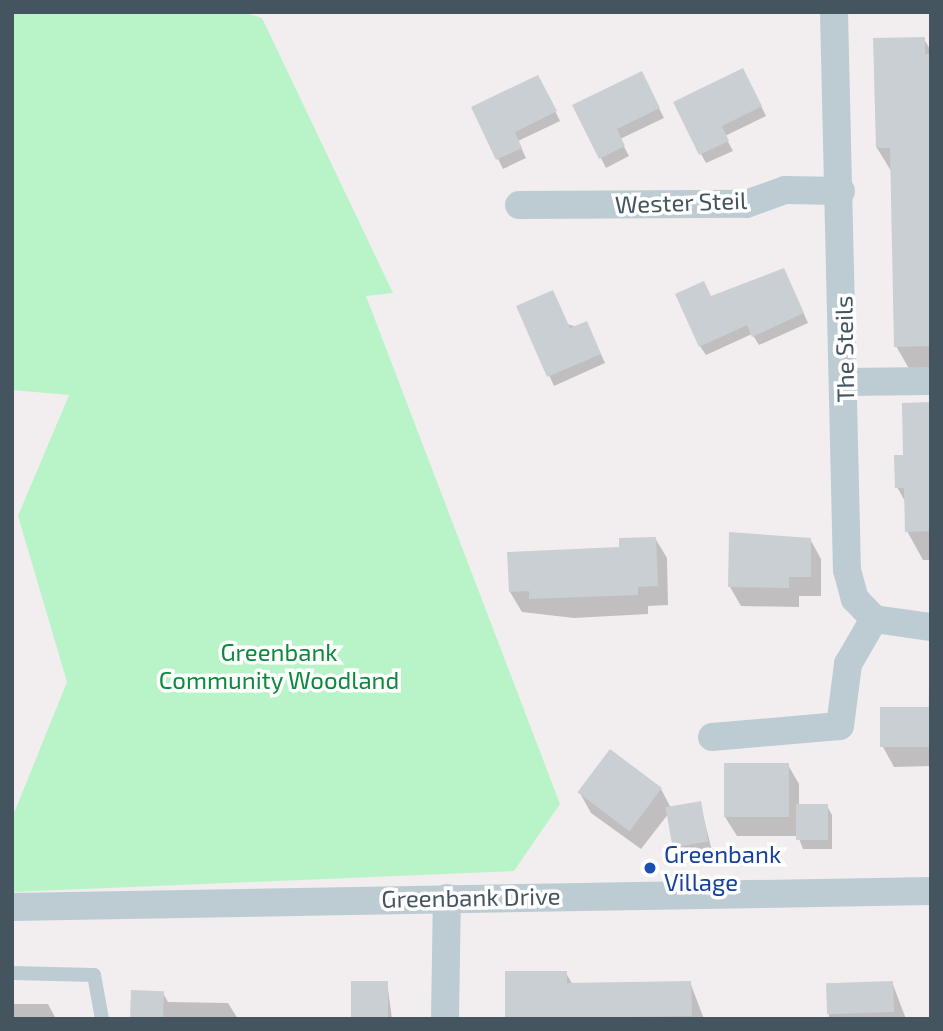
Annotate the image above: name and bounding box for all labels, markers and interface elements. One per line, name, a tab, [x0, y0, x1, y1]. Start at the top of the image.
street label: Wester Steil	[614, 185, 748, 219]
street label: The Steils	[829, 295, 859, 403]
park label: Greenbank Community Woodland	[158, 638, 400, 694]
place label: Greenbank Village	[664, 840, 781, 896]
marker: Greenbank Village	[642, 860, 658, 876]
street label: Greenbank Drive	[381, 881, 561, 913]

